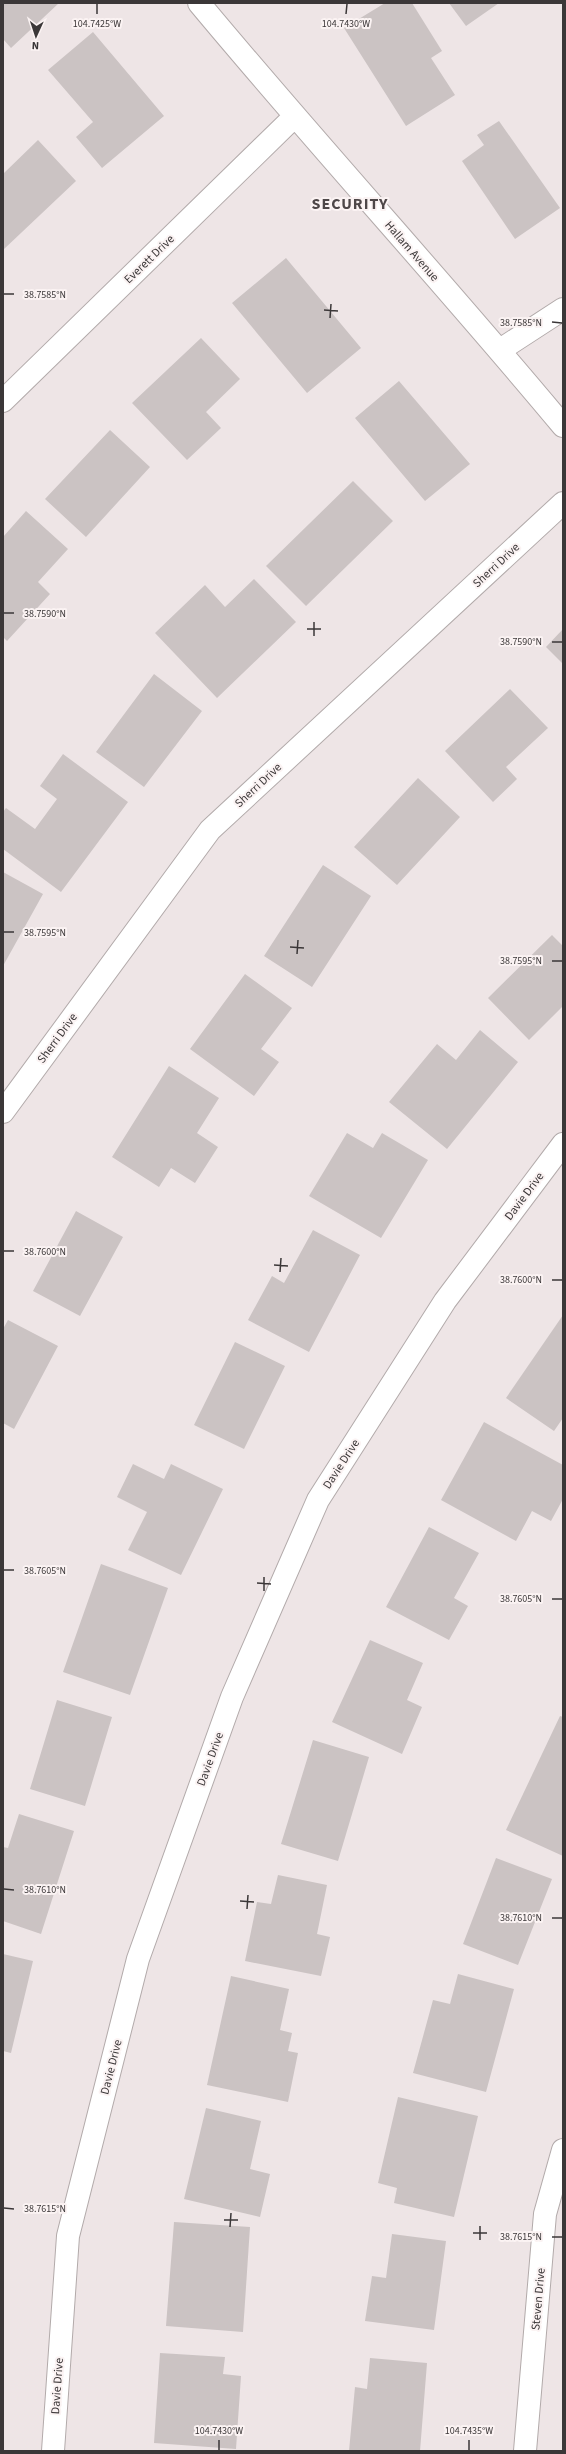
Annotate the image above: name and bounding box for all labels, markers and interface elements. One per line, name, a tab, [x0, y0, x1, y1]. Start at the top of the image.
north arrow	[16, 16, 56, 56]
text: 104.7425°W	[73, 17, 121, 31]
text: 104.7430°W	[322, 17, 370, 31]
text: N	[31, 38, 40, 53]
district label: SECURITY	[312, 193, 388, 215]
street label: Hallam Avenue	[380, 217, 443, 285]
street label: Everett Drive	[120, 231, 178, 288]
text: 38.7585°N	[24, 288, 66, 302]
text: 38.7585°N	[500, 316, 542, 330]
street label: Sherri Drive	[469, 539, 524, 592]
text: 38.7590°N	[24, 607, 66, 621]
text: 38.7590°N	[500, 635, 542, 649]
street label: Sherri Drive	[231, 759, 286, 812]
text: 38.7595°N	[24, 926, 66, 940]
text: 38.7595°N	[500, 954, 542, 968]
street label: Sherri Drive	[33, 1010, 82, 1067]
street label: Davie Drive	[501, 1169, 548, 1224]
text: 38.7600°N	[24, 1245, 66, 1259]
text: 38.7600°N	[500, 1273, 542, 1287]
street label: Davie Drive	[319, 1436, 364, 1493]
text: 38.7605°N	[24, 1564, 66, 1578]
text: 38.7605°N	[500, 1592, 542, 1606]
street label: Davie Drive	[193, 1730, 228, 1789]
text: 38.7610°N	[24, 1883, 66, 1897]
text: 38.7610°N	[500, 1911, 542, 1925]
street label: Davie Drive	[96, 2038, 127, 2097]
text: 38.7615°N	[24, 2202, 66, 2216]
text: 38.7615°N	[500, 2230, 542, 2244]
street label: Steven Drive	[527, 2267, 550, 2331]
street label: Davie Drive	[47, 2357, 68, 2415]
text: 104.7430°W	[195, 2424, 243, 2438]
text: 104.7435°W	[445, 2424, 493, 2438]

